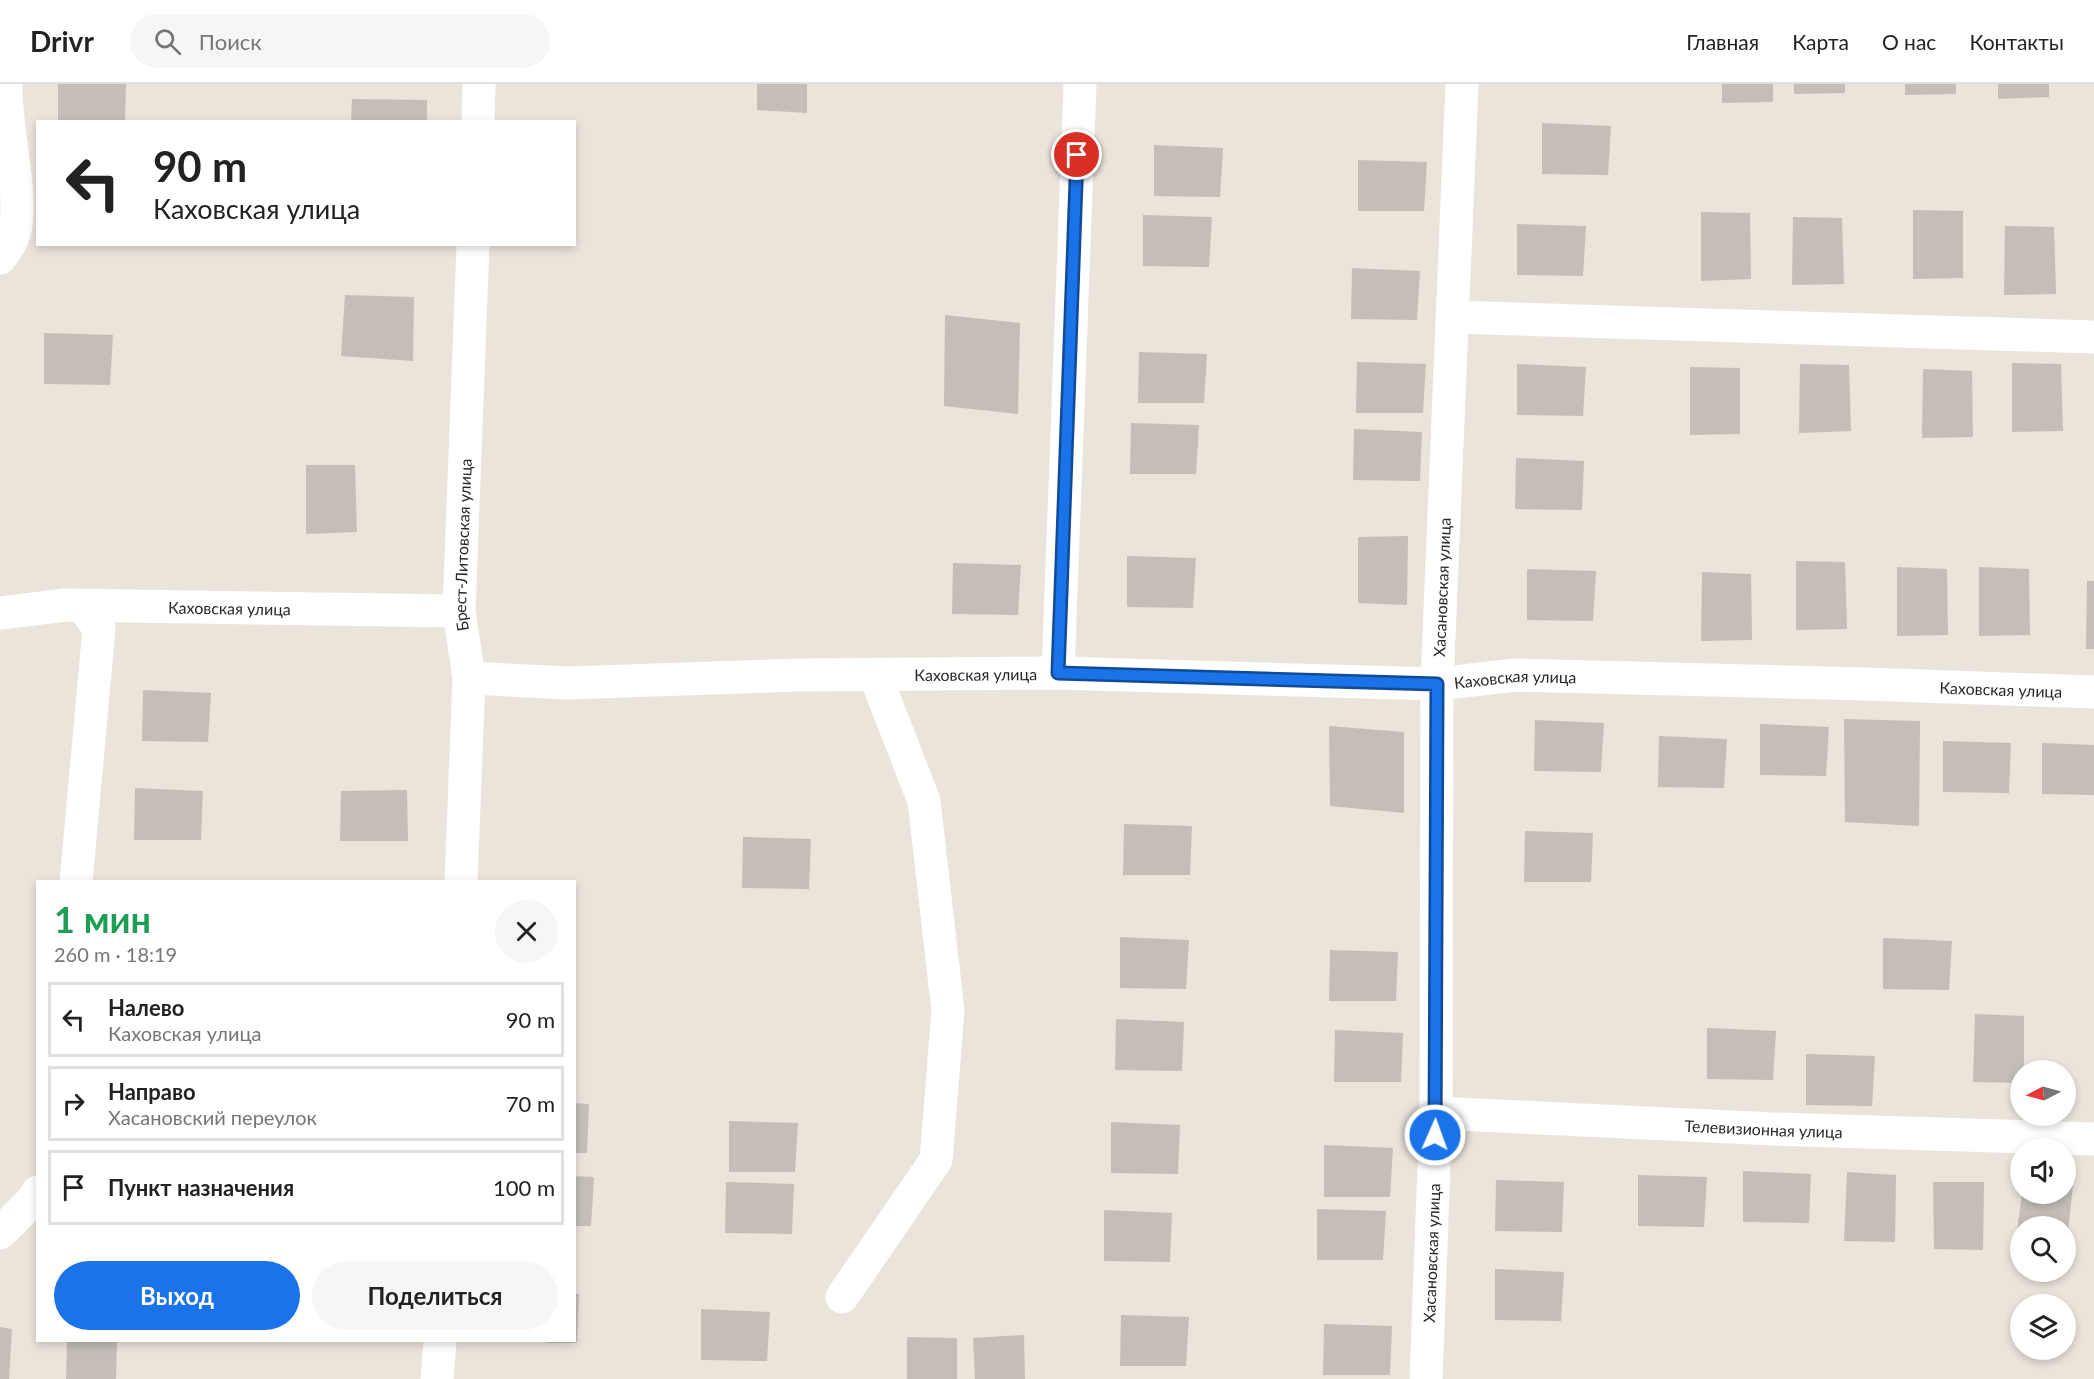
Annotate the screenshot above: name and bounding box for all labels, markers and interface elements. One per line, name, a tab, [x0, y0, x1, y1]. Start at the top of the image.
search box	[130, 14, 550, 68]
text: Drivr	[30, 24, 94, 58]
icon: search	[151, 25, 184, 58]
text: Поиск	[199, 28, 262, 55]
text: Главная	[1686, 29, 1759, 54]
text: Карта	[1792, 29, 1849, 54]
text: О нас	[1882, 29, 1936, 54]
text: Контакты	[1969, 29, 2064, 54]
pin	[1051, 129, 1102, 180]
icon: arrive	[1060, 138, 1093, 171]
text: 90 m	[153, 141, 247, 191]
icon: left	[54, 144, 132, 222]
text: Каховская улица	[153, 192, 360, 225]
street label: Брест-Литовская улица	[449, 458, 474, 633]
street label: Хасановская улица	[1429, 517, 1453, 657]
street label: Каховская улица	[168, 597, 291, 618]
street label: Каховская улица	[914, 664, 1037, 684]
street label: Каховская улица	[1453, 665, 1577, 691]
street label: Каховская улица	[1939, 677, 2063, 700]
text: 1 мин	[54, 897, 151, 941]
button: close	[495, 900, 558, 963]
text: 260 m · 18:19	[54, 942, 177, 966]
text: Налево	[108, 994, 184, 1021]
icon: left	[57, 1003, 90, 1036]
text: 90 m	[506, 1006, 555, 1033]
text: Каховская улица	[108, 1021, 261, 1045]
north arrow	[2010, 1060, 2076, 1126]
map controls	[2010, 1060, 2076, 1360]
text: Направо	[108, 1078, 196, 1105]
icon: right	[57, 1087, 90, 1120]
text: 70 m	[506, 1090, 555, 1117]
position arrow	[1403, 1103, 1467, 1167]
text: Хасановский переулок	[108, 1105, 317, 1129]
street label: Телевизионная улица	[1684, 1115, 1843, 1141]
button: sound	[2010, 1138, 2076, 1204]
icon: arrive	[57, 1171, 90, 1204]
text: Пункт назначения	[108, 1174, 294, 1201]
text: 100 m	[493, 1174, 555, 1201]
street label: Хасановская улица	[1419, 1183, 1443, 1323]
button: search	[2010, 1216, 2076, 1282]
button: Выход	[54, 1261, 300, 1330]
button: Поделиться	[312, 1261, 558, 1330]
button: layers	[2010, 1294, 2076, 1360]

